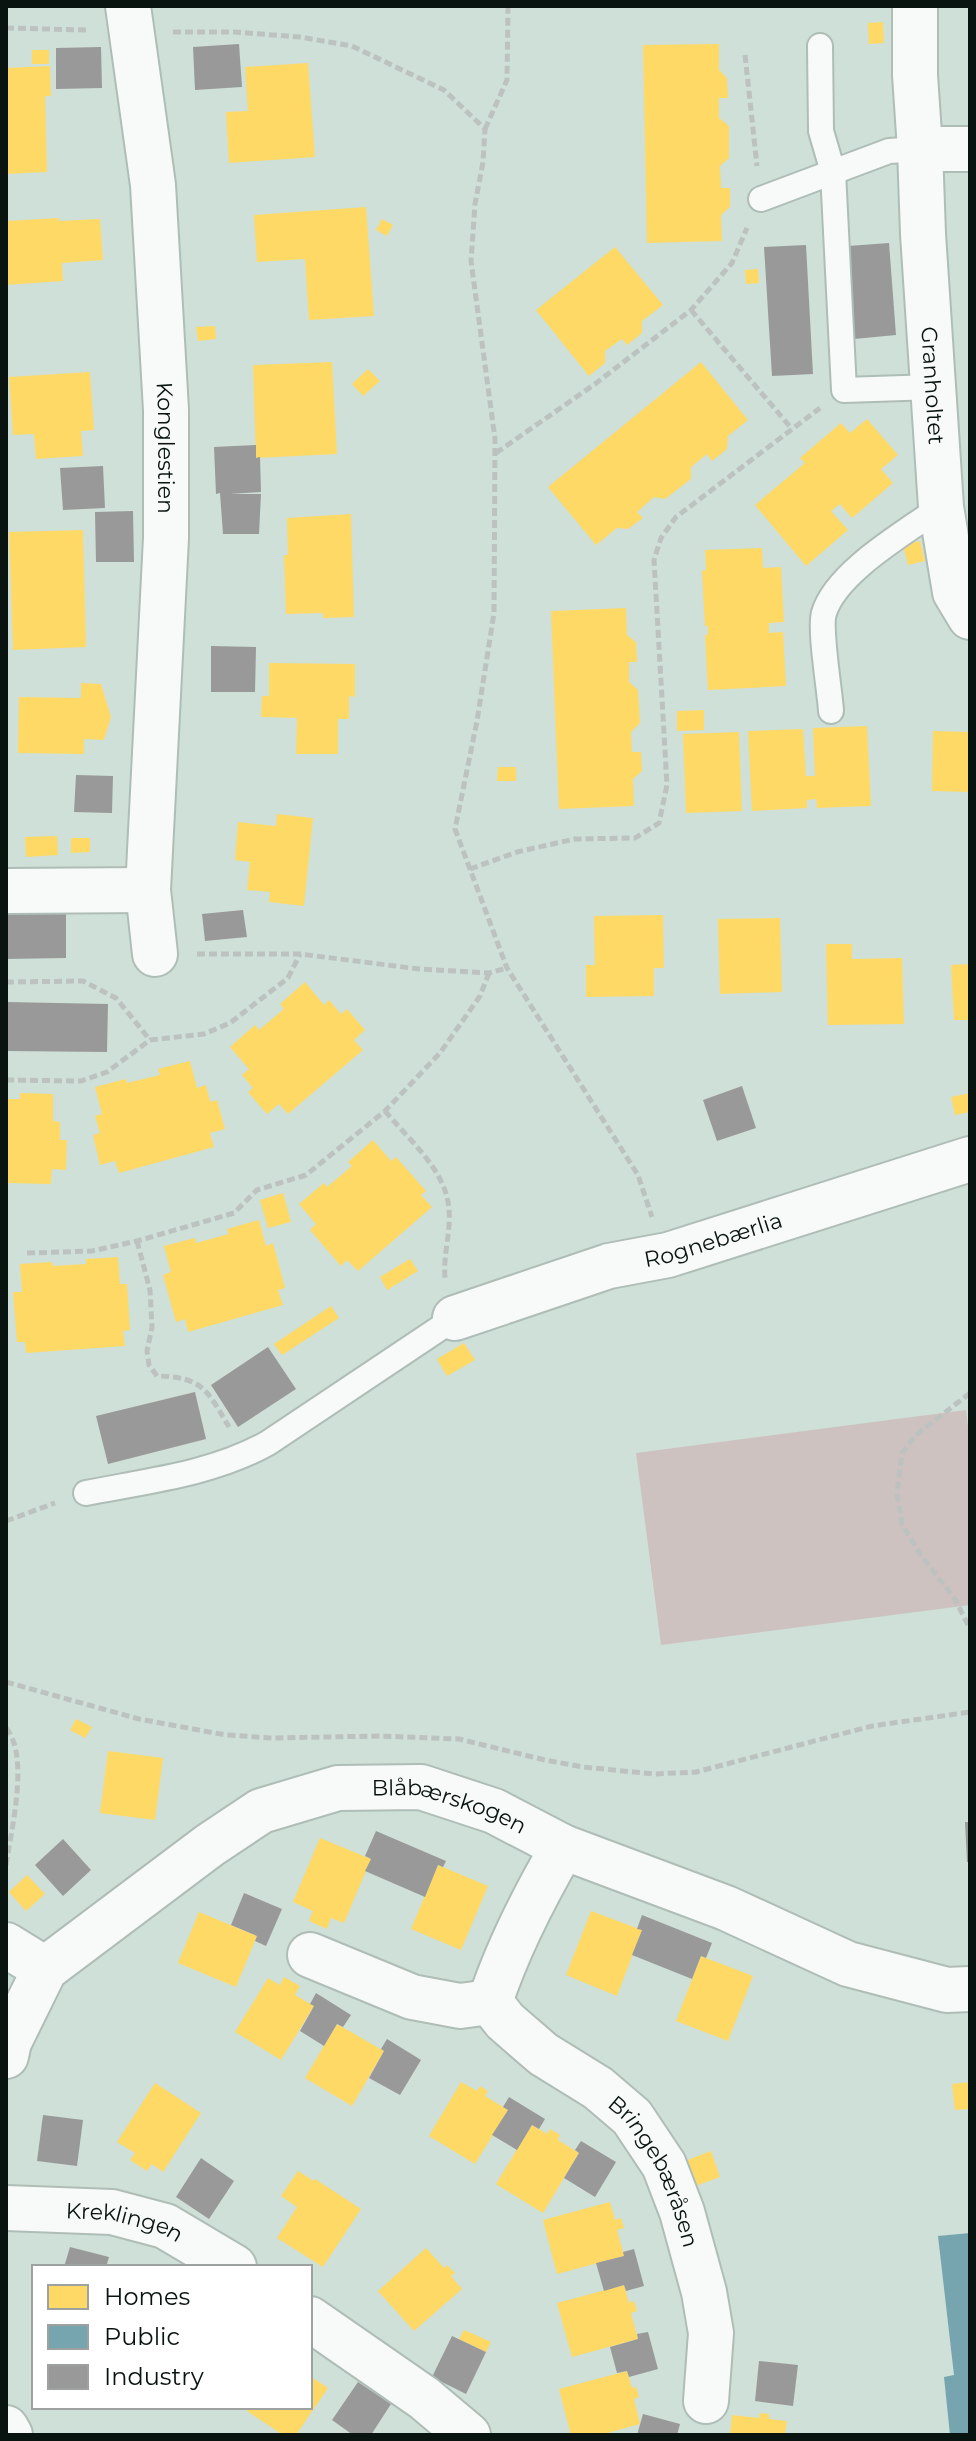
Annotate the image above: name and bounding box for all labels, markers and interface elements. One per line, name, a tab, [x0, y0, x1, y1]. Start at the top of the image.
street label: Granholtet	[915, 326, 950, 445]
street label: Konglestien	[150, 381, 179, 514]
street label: Rognebærlia	[642, 1207, 786, 1273]
street label: Blåbærskogen	[371, 1774, 531, 1840]
street label: Bringebæråsen	[603, 2090, 704, 2251]
street label: Kreklingen	[65, 2197, 188, 2248]
legend	[32, 2265, 312, 2409]
text: Homes	[104, 2282, 190, 2311]
text: Public	[104, 2322, 180, 2351]
text: Industry	[104, 2362, 204, 2391]

